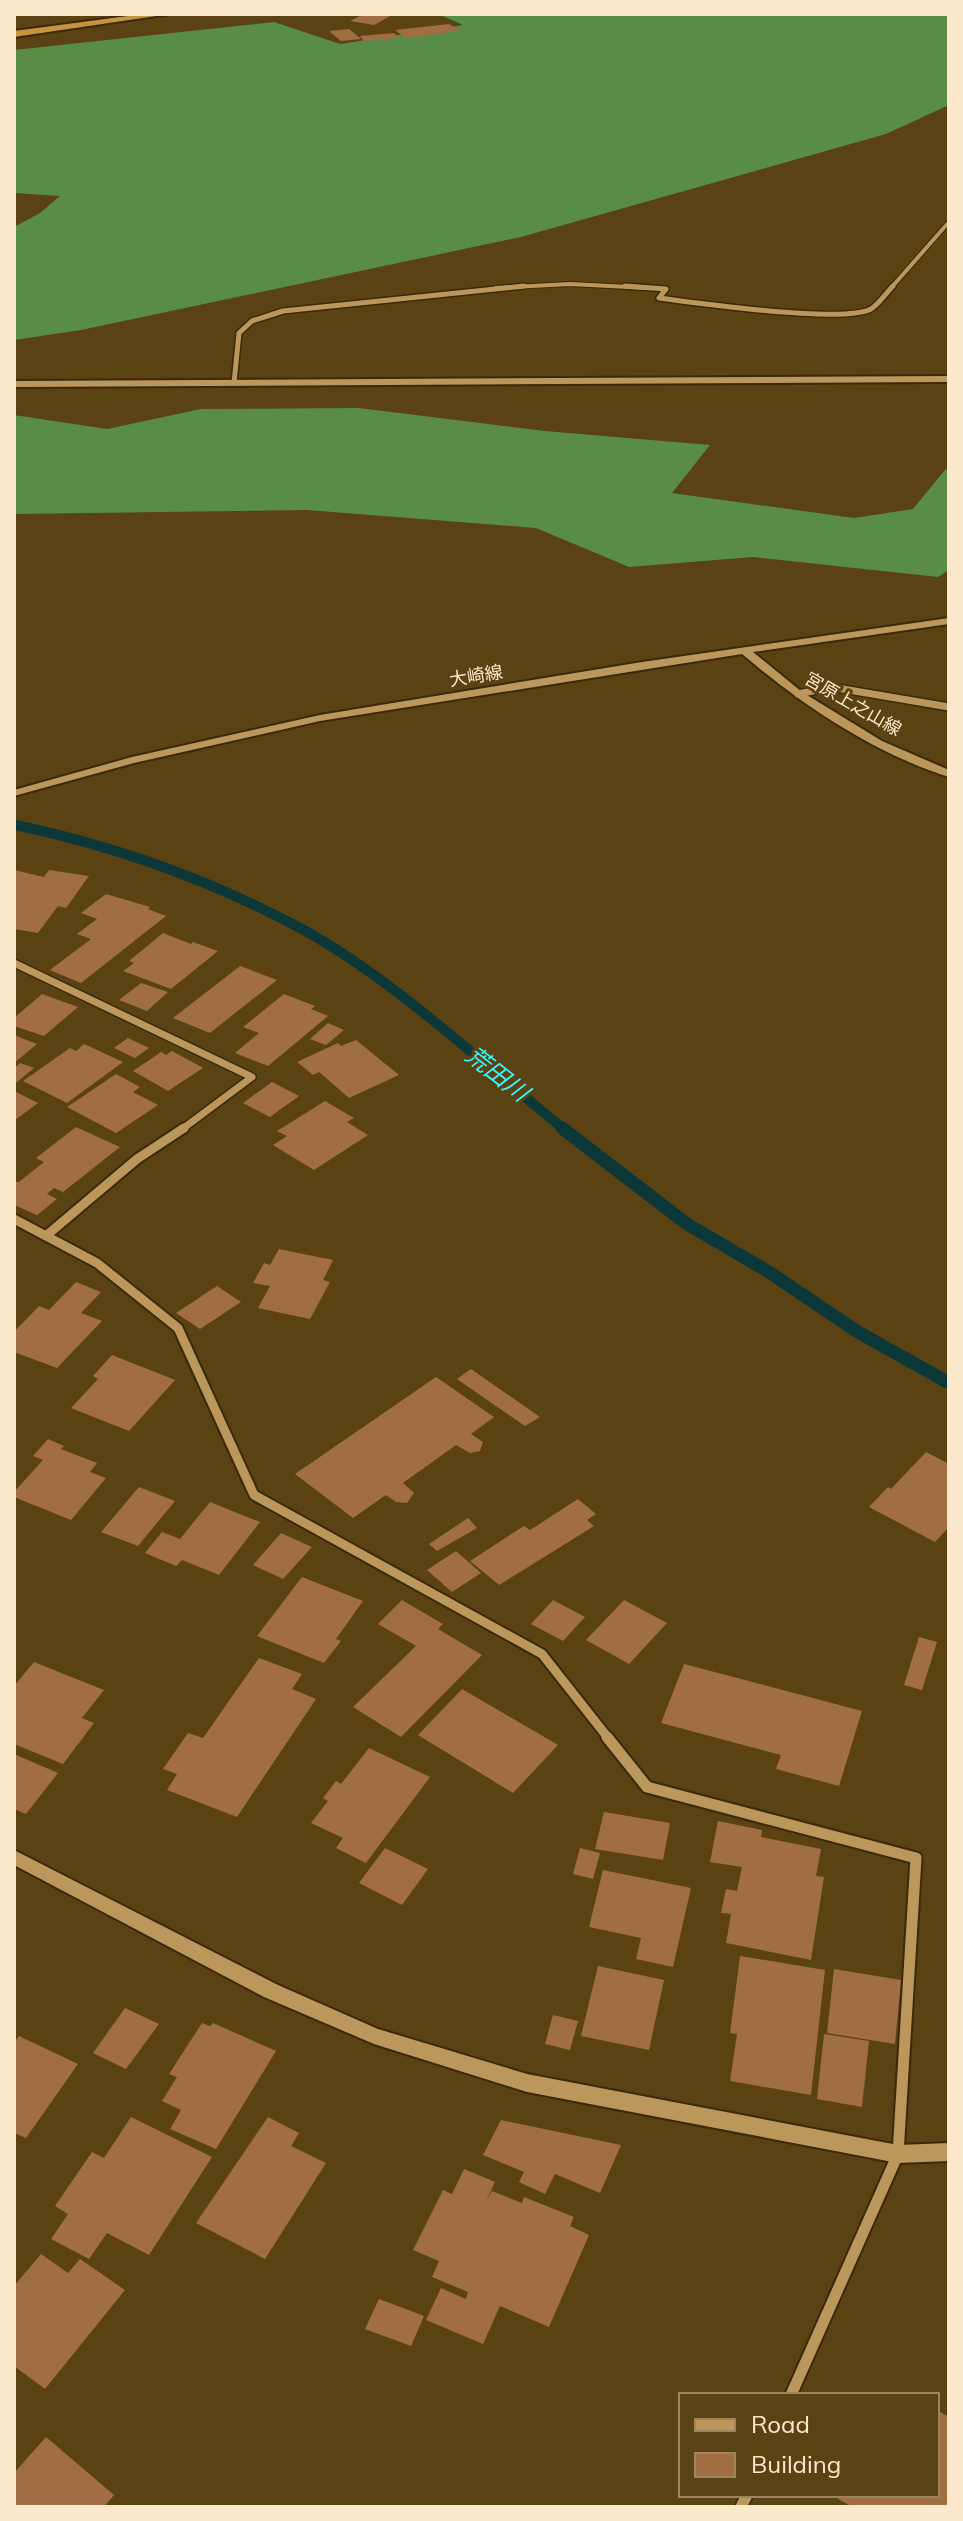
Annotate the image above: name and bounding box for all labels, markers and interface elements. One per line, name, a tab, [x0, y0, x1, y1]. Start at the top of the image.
street label: 大崎線	[447, 660, 504, 691]
street label: 宮原上之山線	[801, 667, 906, 741]
water label: 荒田川	[460, 1039, 538, 1109]
legend	[679, 2393, 939, 2497]
text: Road	[751, 2409, 810, 2439]
text: Building	[751, 2449, 841, 2479]

